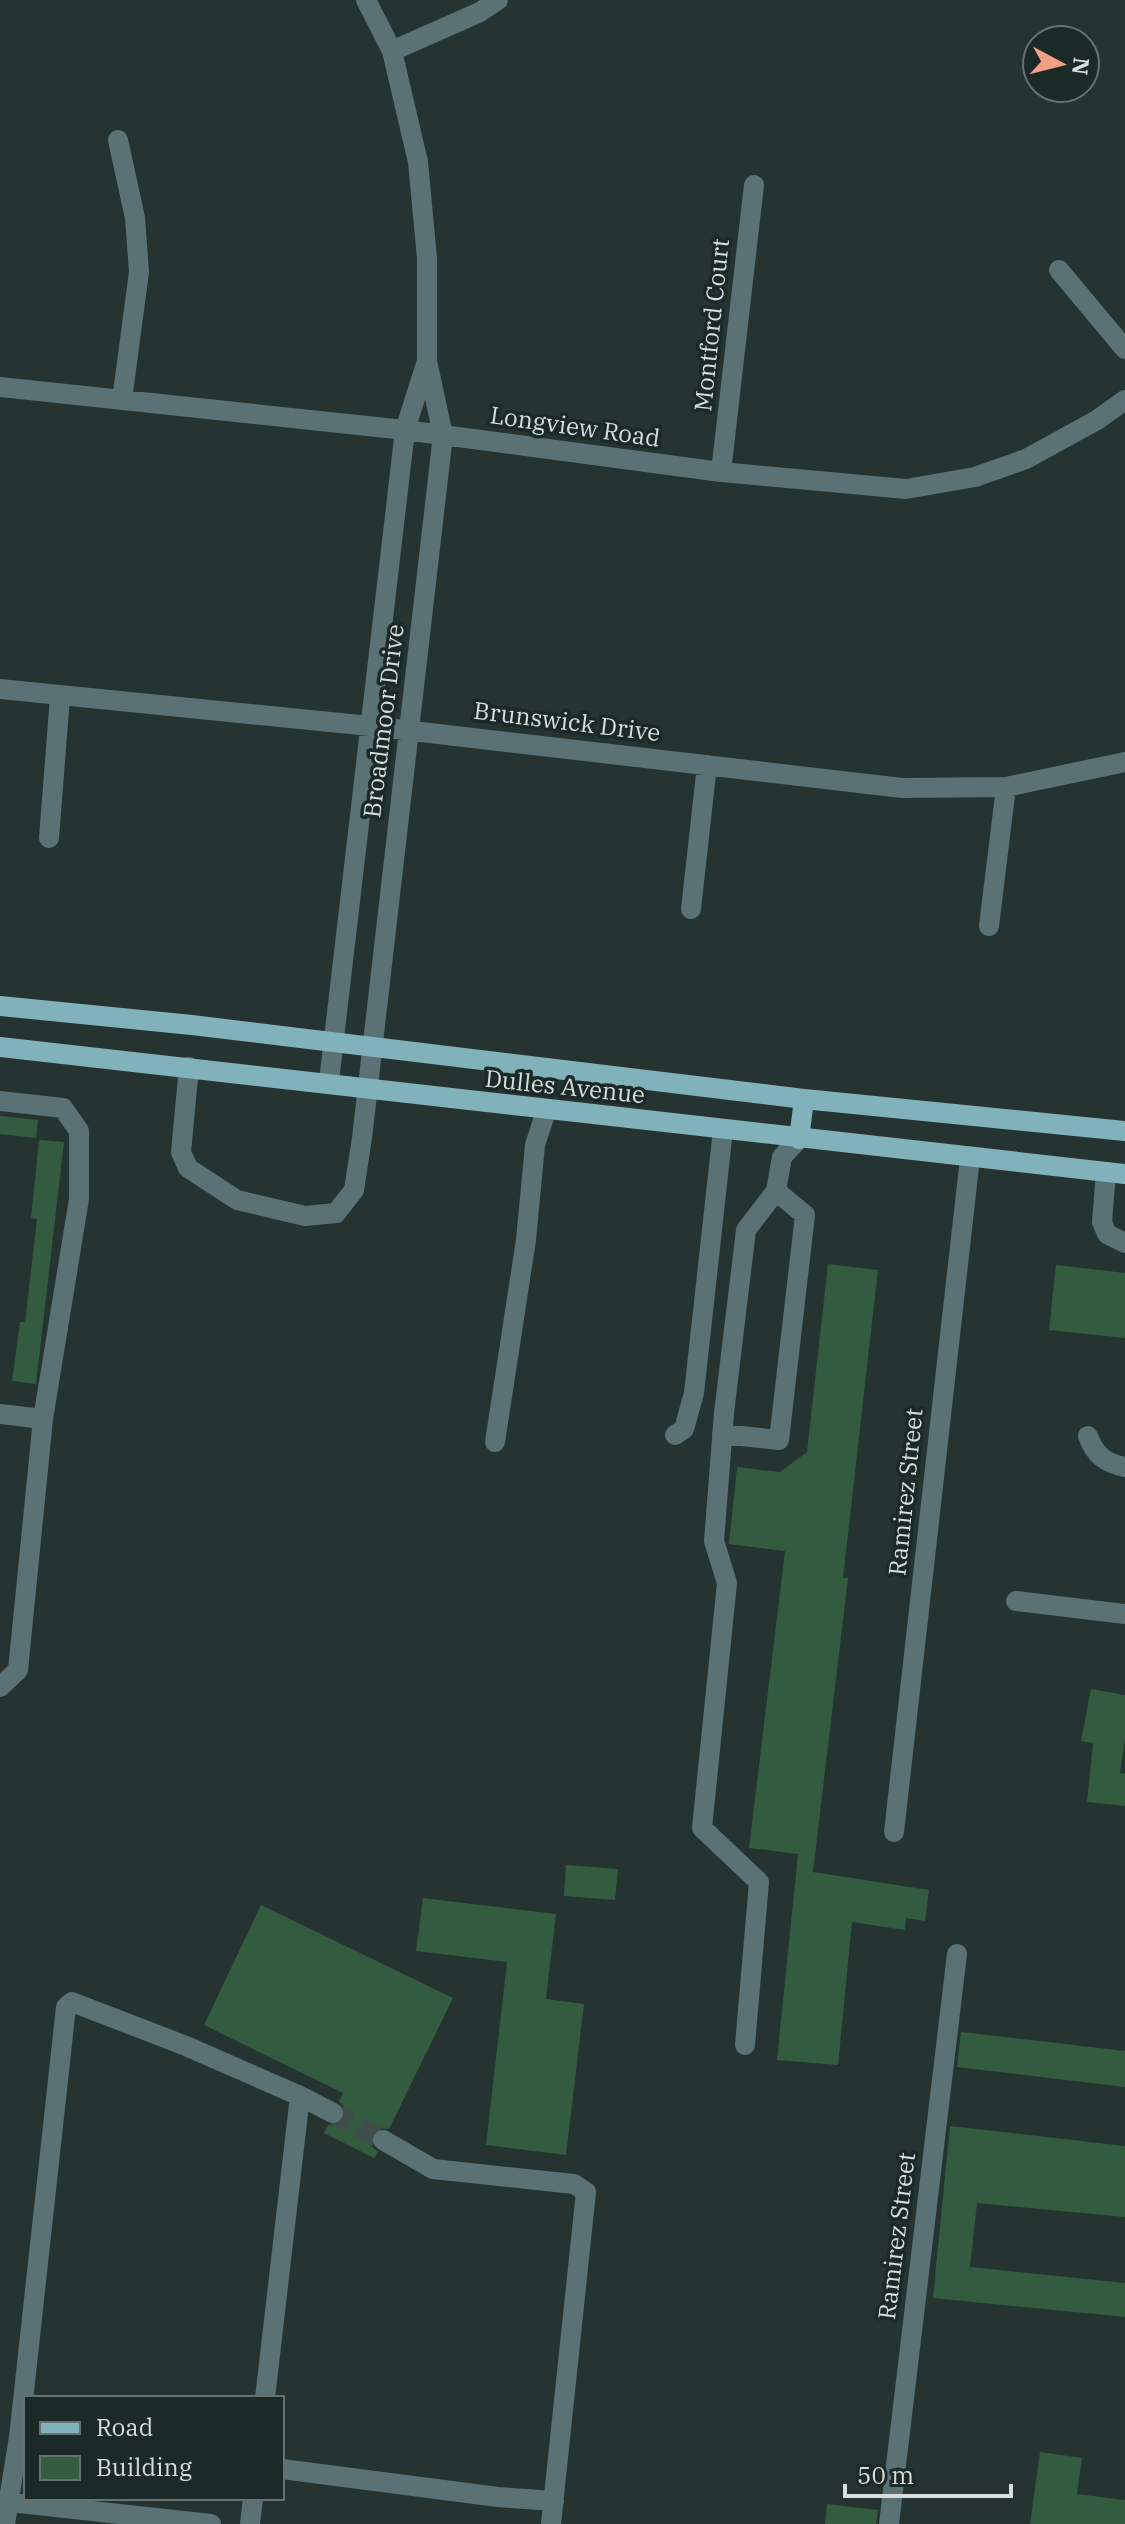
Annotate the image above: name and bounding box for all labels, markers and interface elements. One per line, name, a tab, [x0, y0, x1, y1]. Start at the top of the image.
north arrow	[1021, 24, 1101, 104]
text: N	[1066, 56, 1097, 77]
street label: Montford Court	[686, 237, 736, 413]
street label: Longview Road	[488, 398, 662, 454]
street label: Broadmoor Drive	[355, 622, 411, 820]
street label: Brunswick Drive	[472, 694, 662, 748]
street label: Dulles Avenue	[484, 1062, 647, 1110]
street label: Ramirez Street	[880, 1407, 930, 1577]
street label: Ramirez Street	[870, 2150, 922, 2321]
legend	[24, 2396, 284, 2500]
text: Road	[96, 2411, 153, 2443]
scale bar	[845, 2448, 1011, 2498]
text: Building	[96, 2451, 192, 2483]
text: 50 m	[857, 2459, 914, 2491]

